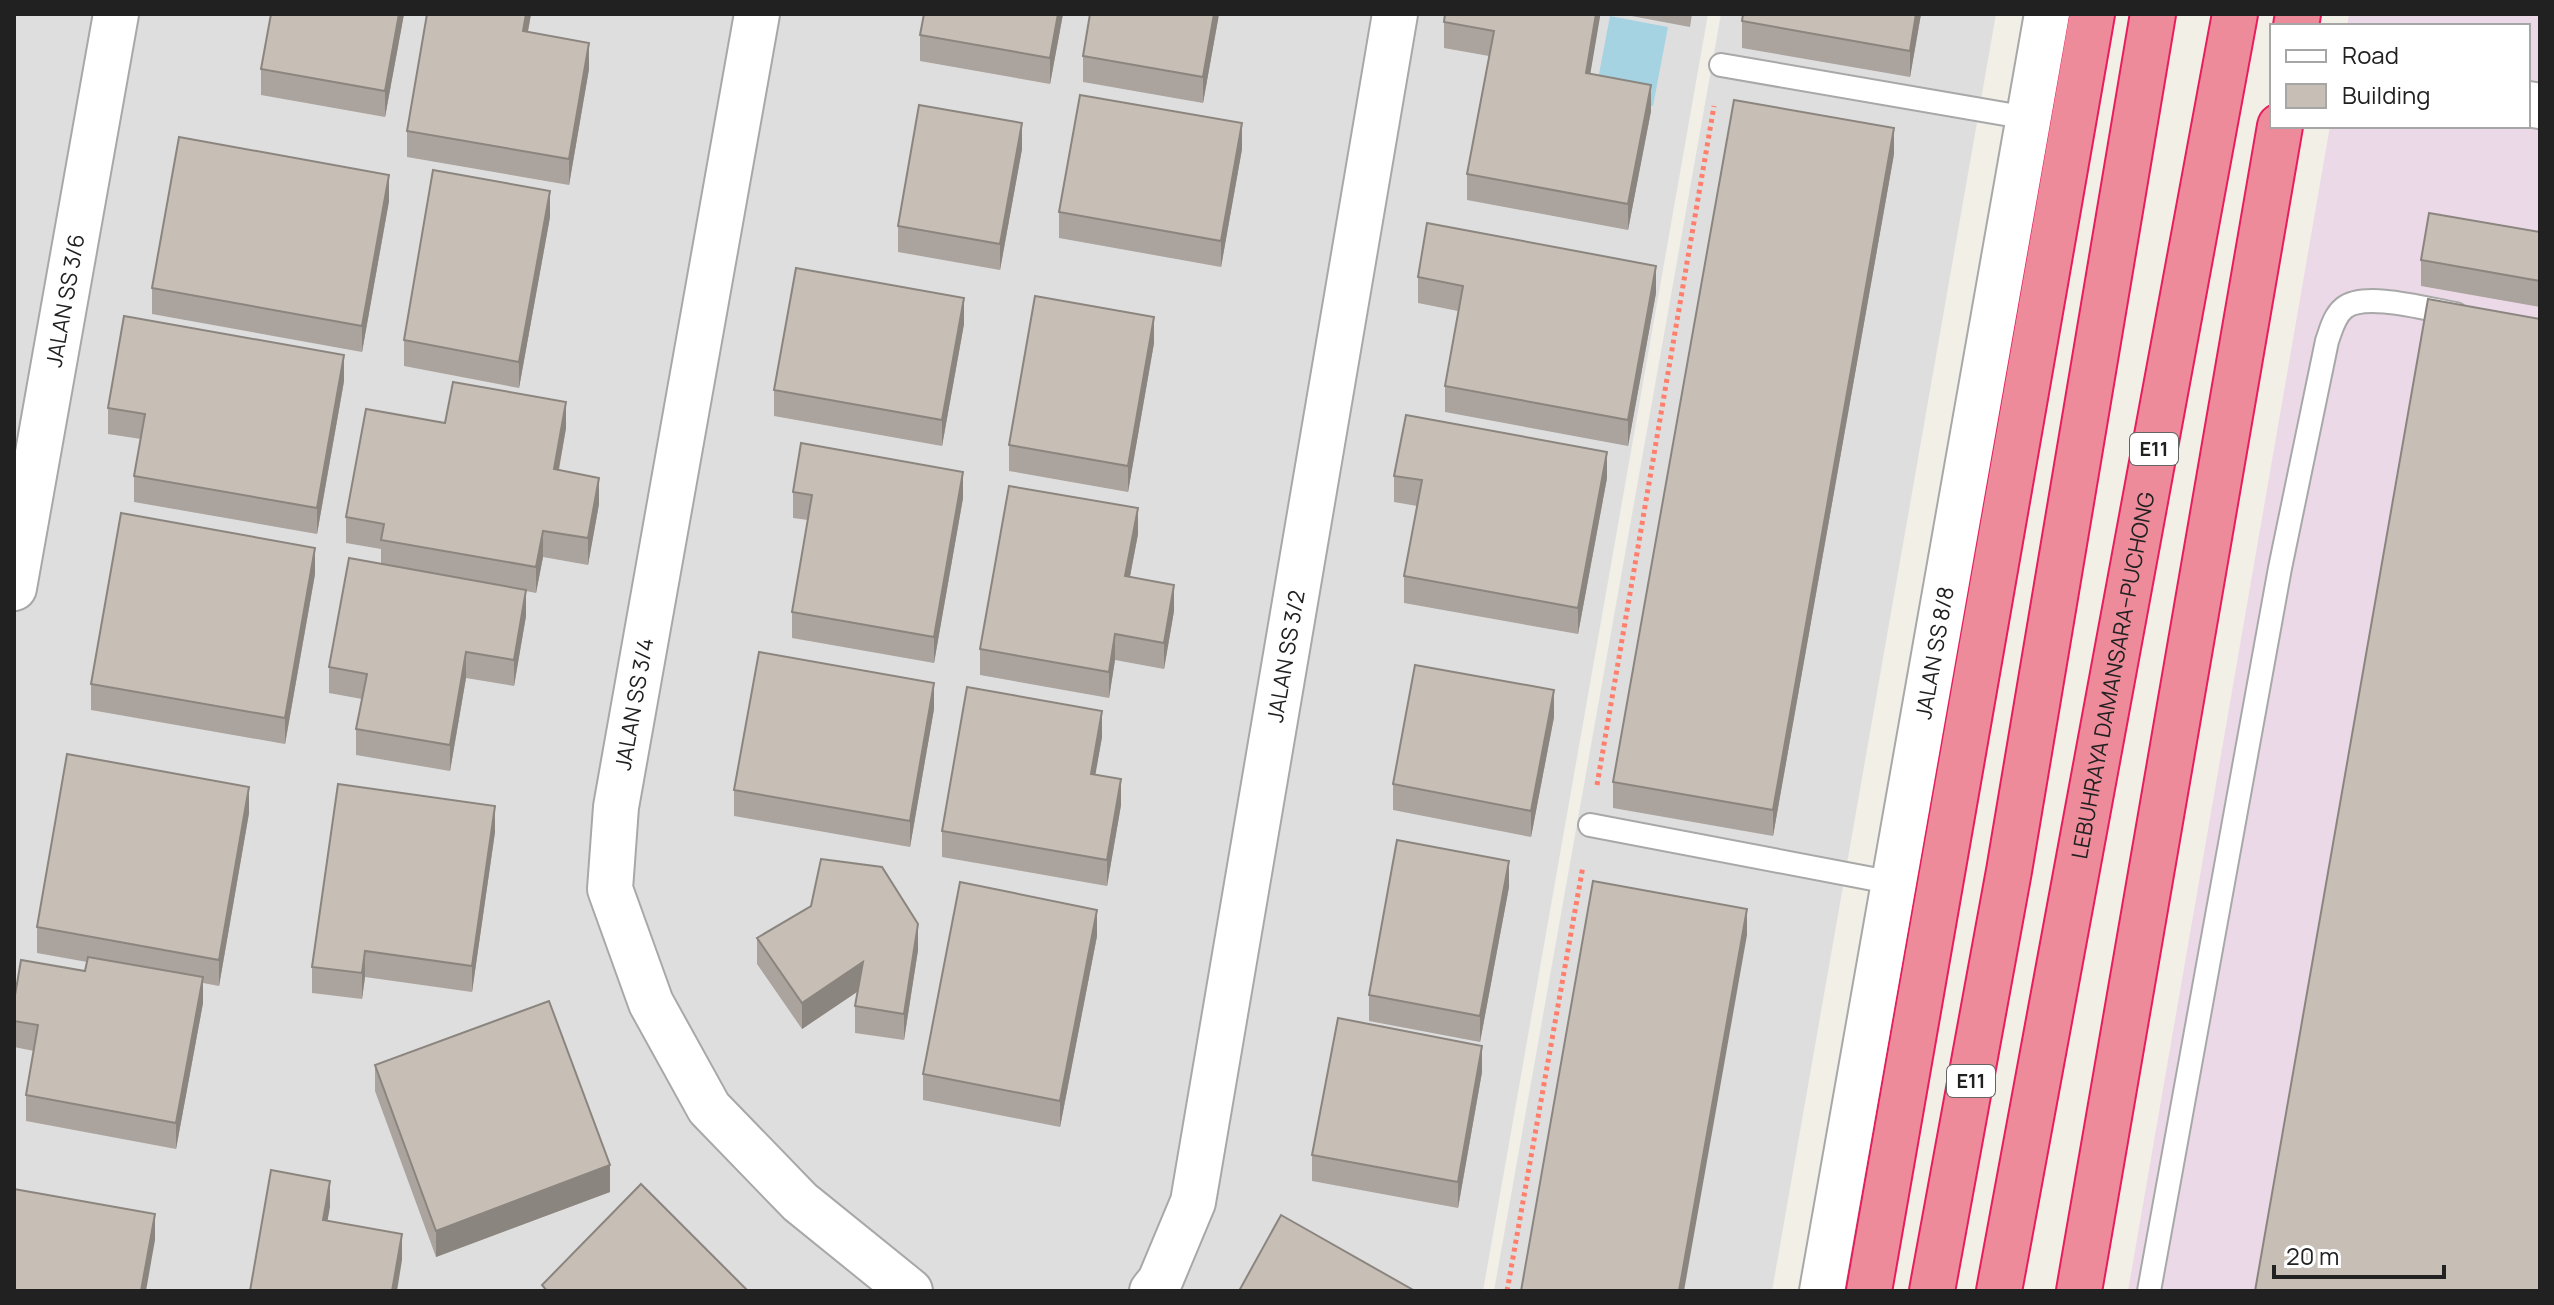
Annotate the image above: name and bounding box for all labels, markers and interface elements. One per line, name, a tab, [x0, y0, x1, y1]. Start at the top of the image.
legend	[2270, 24, 2530, 128]
text: Road	[2342, 38, 2399, 71]
text: Building	[2342, 78, 2430, 111]
street label: JALAN SS 3/6	[39, 232, 92, 369]
road number: E11	[2130, 433, 2178, 465]
street label: LEBUHRAYA DAMANSARA–PUCHONG	[2064, 490, 2161, 861]
street label: JALAN SS 8/8	[1908, 584, 1961, 722]
street label: JALAN SS 3/2	[1260, 588, 1312, 725]
street label: JALAN SS 3/4	[608, 635, 660, 773]
road number: E11	[1947, 1065, 1995, 1097]
scale bar	[2274, 1229, 2444, 1279]
text: 20 m	[2286, 1239, 2339, 1272]

